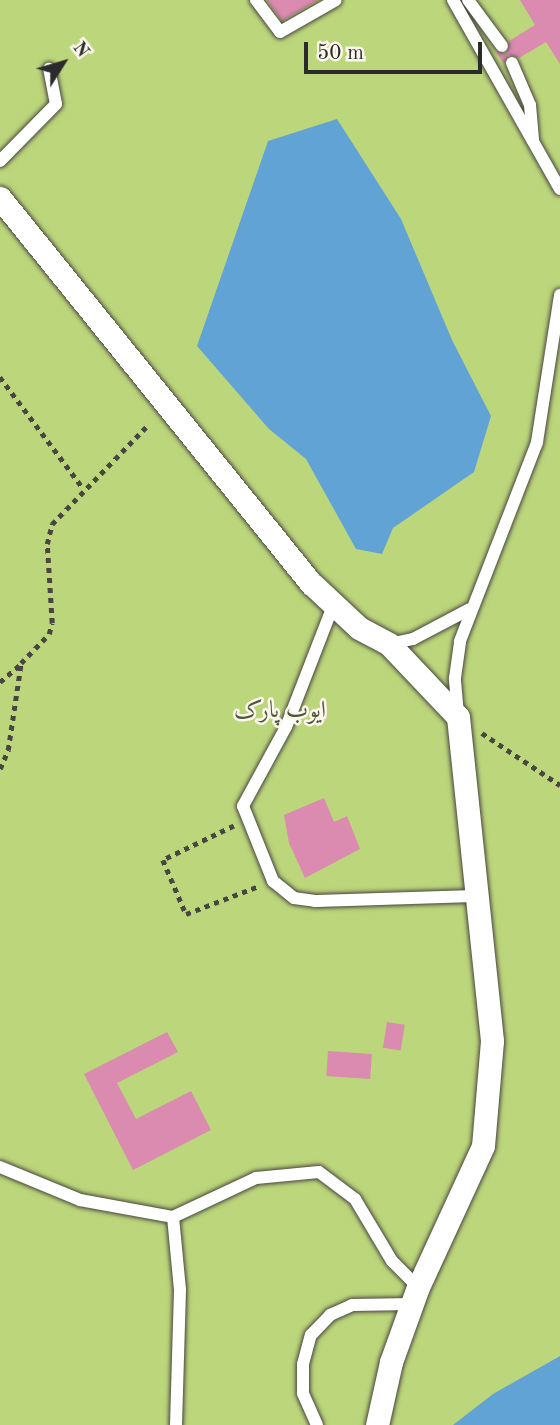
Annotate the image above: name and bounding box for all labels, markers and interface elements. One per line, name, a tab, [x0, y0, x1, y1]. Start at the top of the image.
north arrow	[28, 28, 98, 98]
scale bar	[308, 28, 486, 72]
text: N	[68, 39, 92, 62]
text: 50 m	[317, 43, 364, 64]
park label: ایوب پارک	[234, 698, 326, 726]

